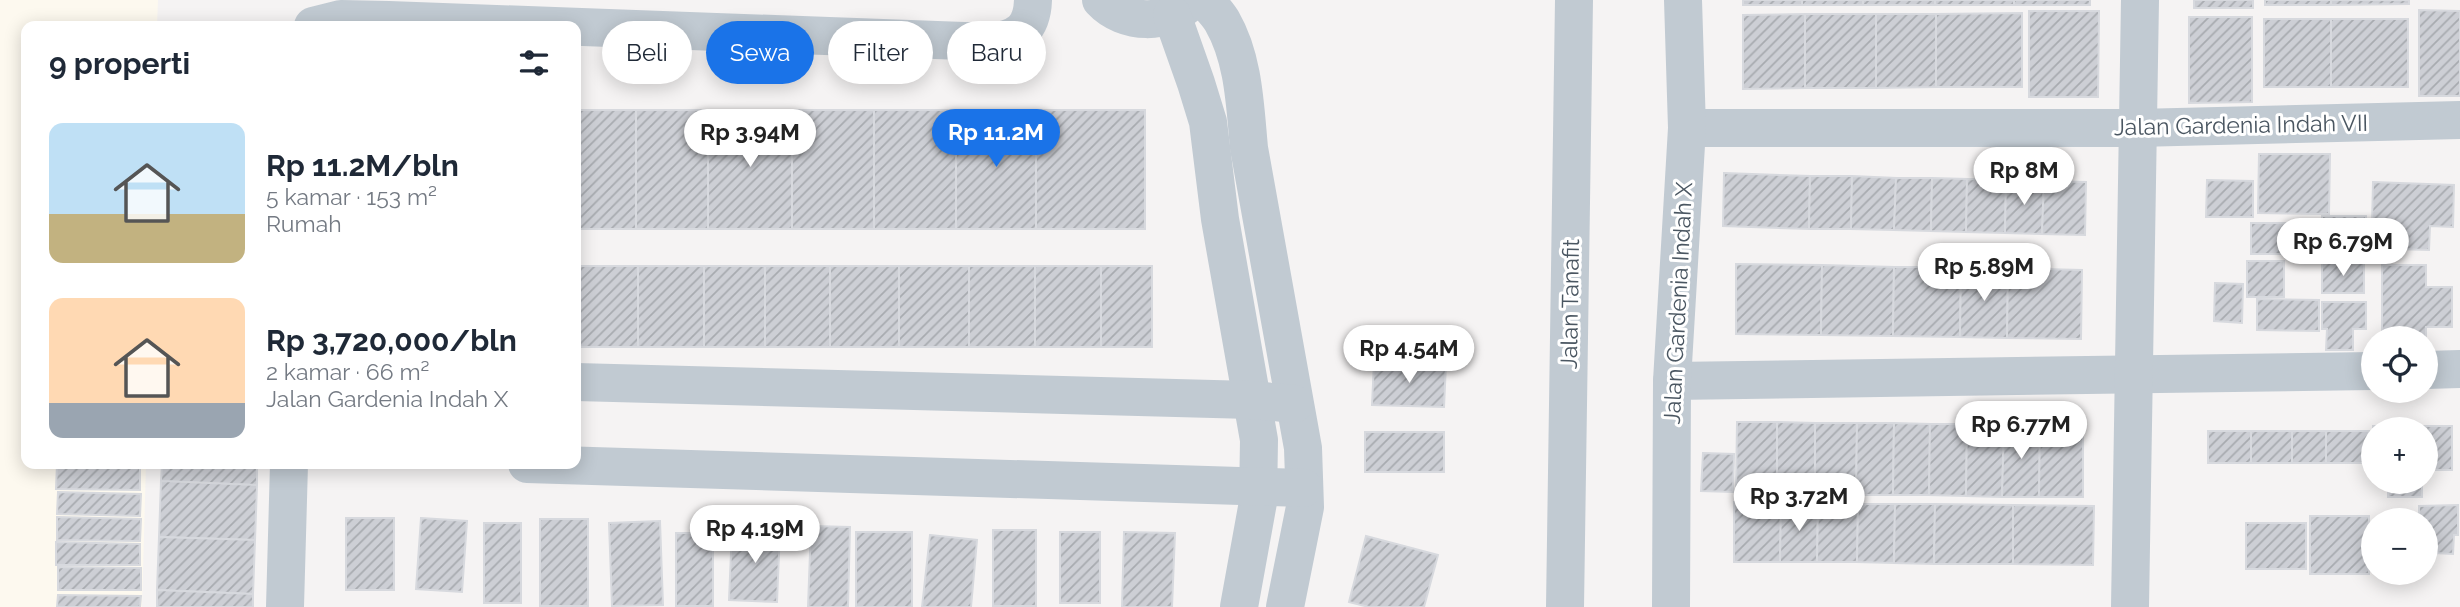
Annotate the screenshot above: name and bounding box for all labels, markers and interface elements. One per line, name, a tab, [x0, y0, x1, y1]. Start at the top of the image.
chip: Beli	[602, 21, 692, 84]
chip: Sewa	[706, 21, 814, 84]
chip: Filter	[828, 21, 933, 84]
chip: Baru	[947, 21, 1046, 84]
icon: filters	[515, 44, 553, 82]
text: 9 properti	[49, 46, 190, 81]
street label: Jalan Gardenia Indah VII	[2114, 109, 2368, 140]
pin: Rp 3.94M	[678, 110, 822, 169]
pin: Rp 11.2M	[924, 110, 1068, 169]
text: Rp 3.94M	[700, 118, 800, 145]
text: Rp 11.2M	[948, 118, 1044, 145]
text: Rp 11.2M/bln	[266, 148, 459, 183]
pin: Rp 8M	[1975, 148, 2073, 207]
icon: home	[105, 151, 189, 235]
text: Rp 8M	[1989, 156, 2059, 183]
street label: Jalan Gardenia Indah X	[1658, 181, 1697, 425]
text: 5 kamar · 153 m²	[266, 183, 437, 210]
text: Rumah	[266, 210, 342, 237]
pin: Rp 6.79M	[2271, 218, 2415, 278]
text: Rp 6.79M	[2293, 227, 2393, 254]
street label: Jalan Tanafit	[1555, 238, 1584, 369]
pin: Rp 5.89M	[1912, 244, 2056, 303]
text: Rp 5.89M	[1934, 252, 2034, 279]
text: Rp 3,720,000/bln	[266, 323, 517, 358]
icon: home	[105, 326, 189, 410]
pin: Rp 4.54M	[1337, 326, 1481, 385]
map controls	[2361, 326, 2438, 585]
button: locate	[2361, 326, 2438, 403]
text: Rp 4.54M	[1359, 334, 1459, 361]
text: 2 kamar · 66 m²	[266, 358, 429, 385]
text: Jalan Gardenia Indah X	[266, 385, 508, 412]
pin: Rp 6.77M	[1949, 402, 2093, 461]
text: Rp 6.77M	[1971, 410, 2071, 437]
button: +	[2361, 417, 2438, 494]
pin: Rp 3.72M	[1727, 474, 1871, 533]
text: Rp 3.72M	[1750, 482, 1848, 509]
pin: Rp 4.19M	[683, 505, 827, 565]
button: −	[2361, 508, 2438, 585]
text: Rp 4.19M	[706, 514, 804, 541]

